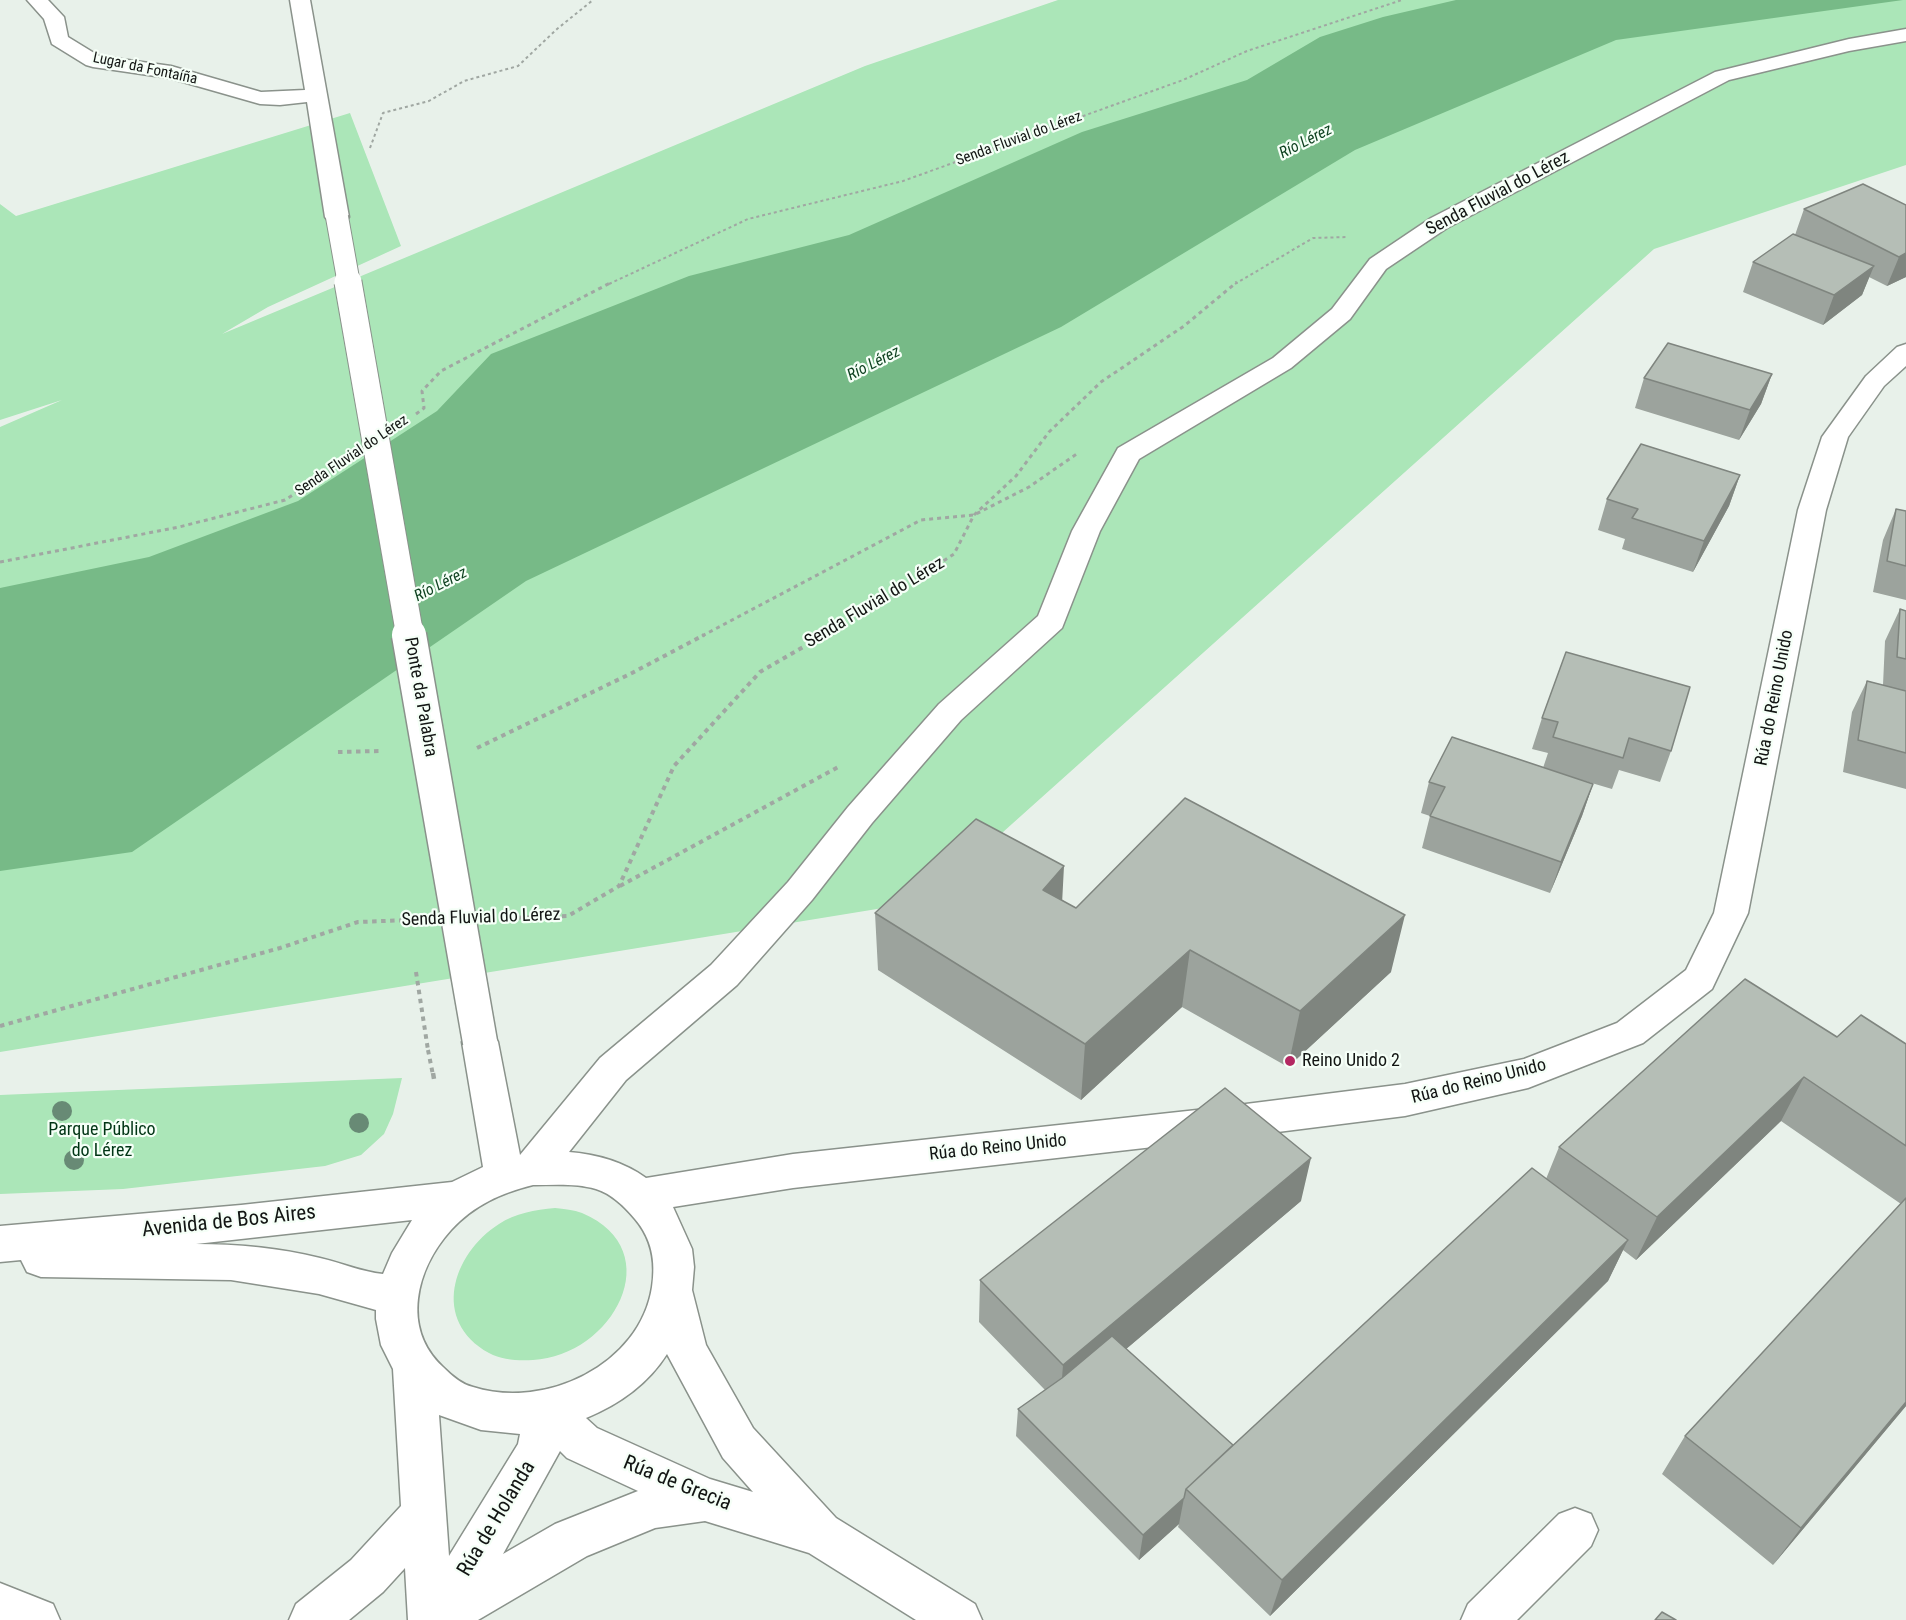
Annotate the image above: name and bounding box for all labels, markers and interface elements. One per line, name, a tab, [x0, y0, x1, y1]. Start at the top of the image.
street label: Lugar da Fontaíña	[91, 49, 199, 89]
street label: Senda Fluvial do Lérez	[954, 108, 1084, 170]
water label: Río Lérez	[1276, 121, 1336, 163]
street label: Senda Fluvial do Lérez	[1423, 147, 1573, 241]
water label: Río Lérez	[844, 343, 904, 385]
street label: Senda Fluvial do Lérez	[292, 411, 412, 501]
street label: Senda Fluvial do Lérez	[801, 553, 949, 653]
water label: Río Lérez	[411, 564, 471, 606]
street label: Rúa do Reino Unido	[1751, 628, 1799, 768]
street label: Ponte da Palabra	[399, 636, 441, 758]
street label: Senda Fluvial do Lérez	[401, 904, 561, 932]
place label: Reino Unido 2	[1302, 1050, 1400, 1072]
marker: Reino Unido 2	[1283, 1054, 1297, 1068]
street label: Rúa do Reino Unido	[1409, 1055, 1549, 1109]
park label: Parque Público do Lérez	[48, 1119, 156, 1162]
street label: Rúa do Reino Unido	[928, 1130, 1068, 1166]
street label: Avenida de Bos Aires	[141, 1200, 317, 1244]
street label: Rúa de Grecia	[619, 1451, 735, 1517]
street label: Rúa de Holanda	[453, 1457, 541, 1581]

